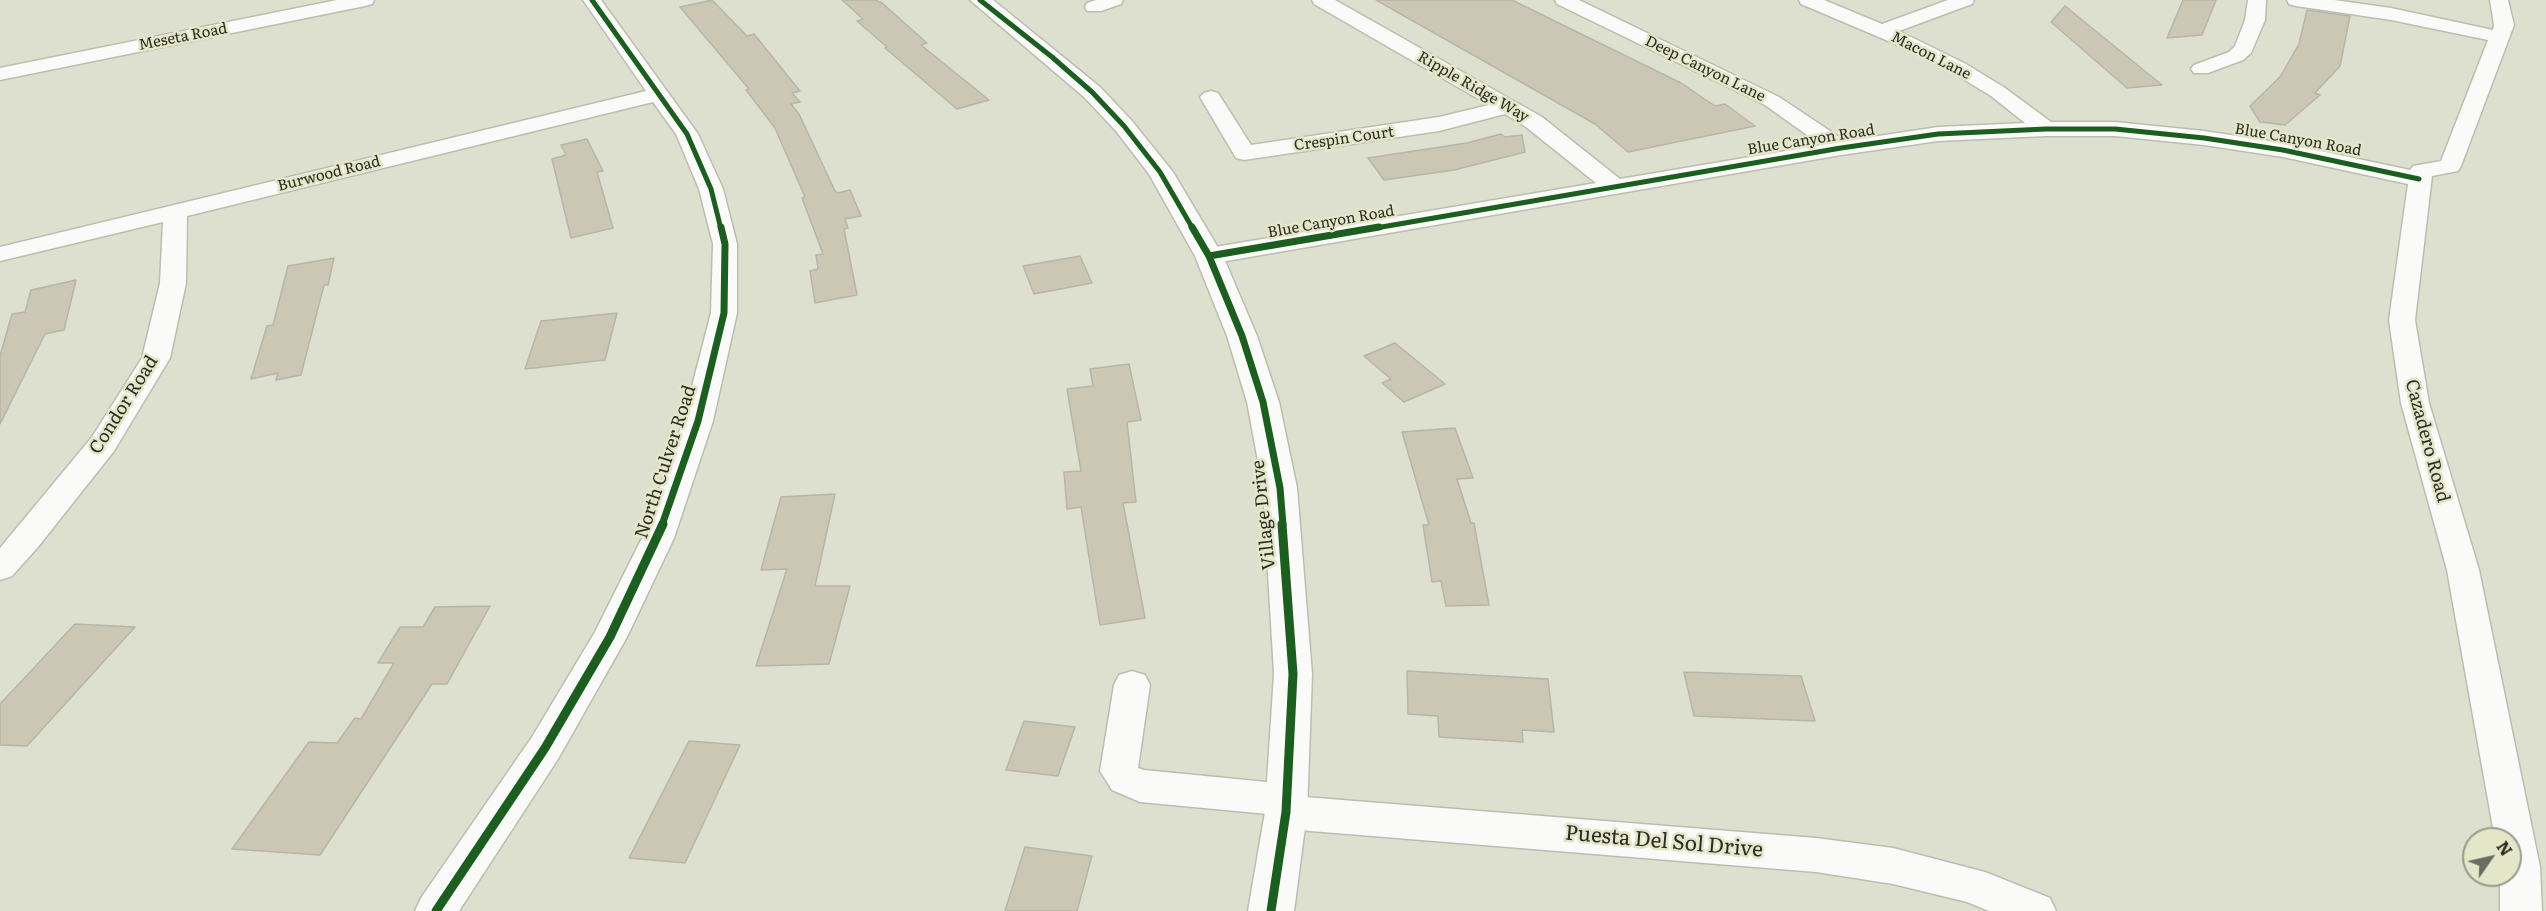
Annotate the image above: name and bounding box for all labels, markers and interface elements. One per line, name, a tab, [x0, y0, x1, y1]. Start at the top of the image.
street label: Meseta Road	[137, 20, 229, 54]
street label: Macon Lane	[1888, 28, 1974, 84]
street label: Deep Canyon Lane	[1642, 32, 1768, 106]
street label: Ripple Ridge Way	[1414, 48, 1532, 126]
street label: Blue Canyon Road	[2233, 120, 2363, 160]
street label: Blue Canyon Road	[1746, 121, 1876, 159]
street label: Crespin Court	[1293, 123, 1395, 155]
street label: Burwood Road	[276, 153, 382, 195]
street label: Blue Canyon Road	[1266, 202, 1396, 242]
street label: Condor Road	[85, 352, 163, 458]
street label: Cazadero Road	[2400, 377, 2454, 505]
street label: North Culver Road	[631, 383, 701, 541]
street label: Village Drive	[1247, 459, 1281, 571]
street label: Puesta Del Sol Drive	[1564, 821, 1764, 863]
north arrow	[2462, 827, 2522, 887]
text: N	[2492, 836, 2519, 860]

